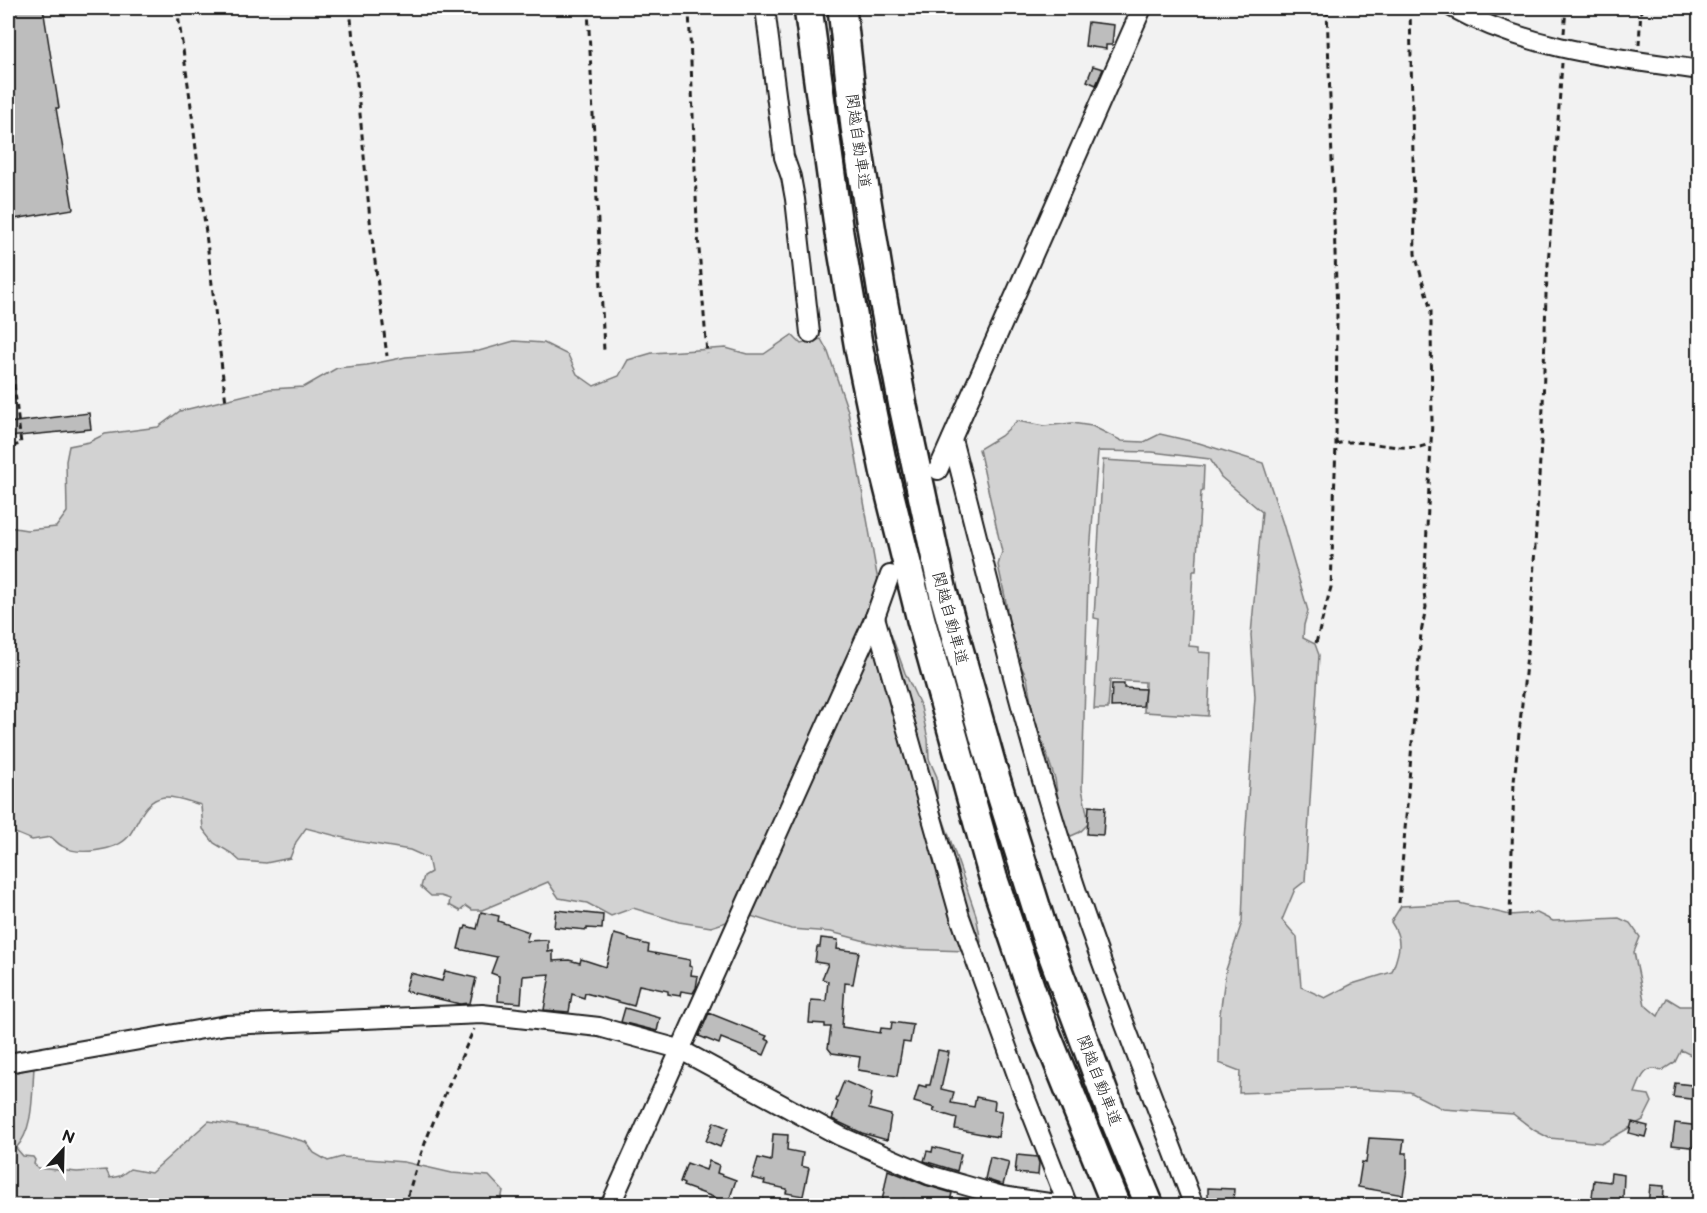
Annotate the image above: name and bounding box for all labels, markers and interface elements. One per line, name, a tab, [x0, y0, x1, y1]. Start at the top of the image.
street label: 関越自動車道	[841, 92, 874, 190]
street label: 関越自動車道	[928, 570, 971, 667]
street label: 関越自動車道	[1073, 1032, 1125, 1129]
north arrow	[33, 1120, 93, 1180]
text: N	[59, 1126, 77, 1149]

